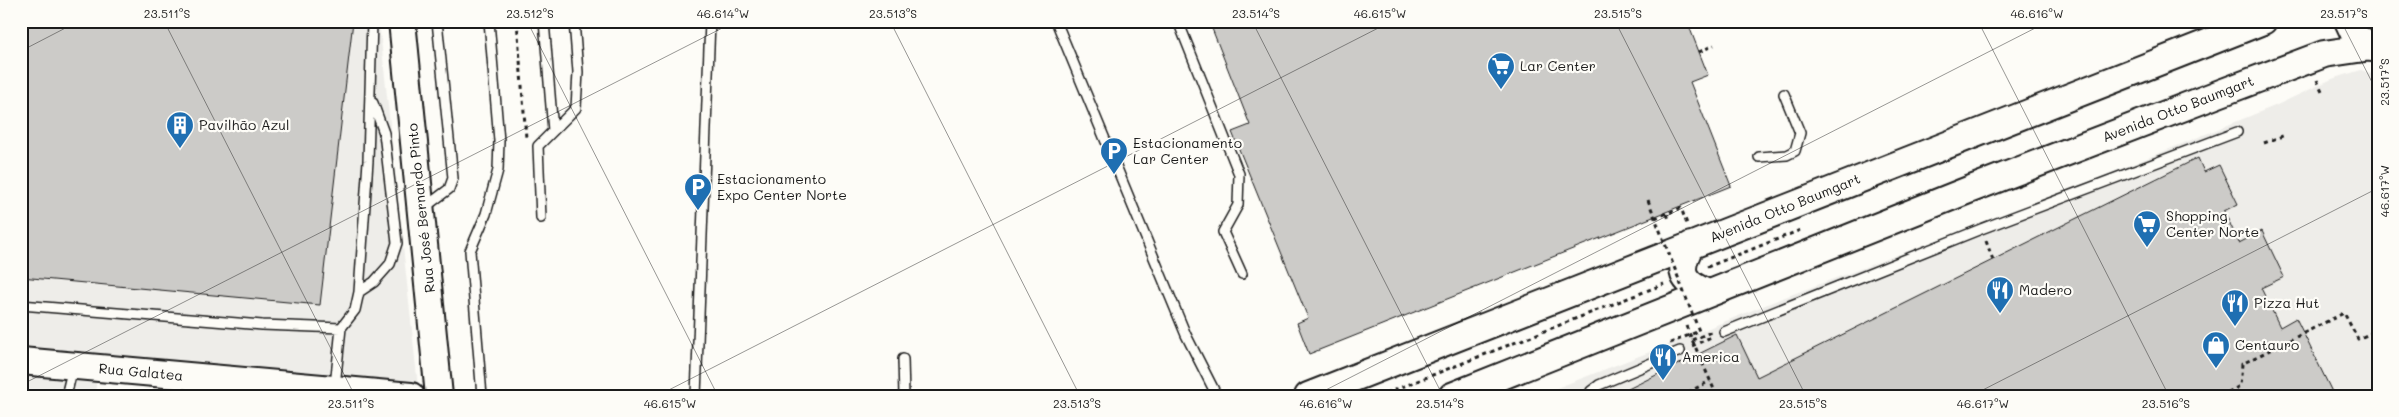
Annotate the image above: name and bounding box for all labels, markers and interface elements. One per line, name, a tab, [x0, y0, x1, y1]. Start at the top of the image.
text: 23.511°S	[144, 5, 190, 21]
text: 23.512°S	[506, 5, 554, 21]
text: 46.614°W	[697, 5, 749, 21]
text: 23.513°S	[869, 5, 917, 21]
text: 23.514°S	[1232, 5, 1280, 21]
text: 46.615°W	[1354, 5, 1406, 21]
text: 23.515°S	[1594, 5, 1642, 21]
text: 46.616°W	[2011, 5, 2063, 21]
text: 23.517°S	[2320, 5, 2368, 21]
supermarket icon: Lar Center	[1486, 51, 1516, 90]
place label: Lar Center	[1520, 56, 1596, 75]
text: 23.517°S	[2376, 58, 2392, 106]
street label: Avenida Otto Baumgart	[2099, 71, 2256, 146]
building icon: Pavilhão Azul	[165, 110, 195, 149]
place label: Pavilhão Azul	[199, 115, 290, 134]
street label: Rua José Bernardo Pinto	[402, 122, 439, 294]
place label: Estacionamento Lar Center	[1133, 133, 1242, 168]
parking icon: Estacionamento Lar Center	[1099, 136, 1129, 175]
text: 46.617°W	[2376, 165, 2392, 217]
place label: Estacionamento Expo Center Norte	[717, 169, 847, 204]
street label: Avenida Otto Baumgart	[1707, 169, 1863, 246]
parking icon: Estacionamento Expo Center Norte	[683, 172, 713, 211]
place label: Shopping Center Norte	[2166, 206, 2259, 241]
supermarket icon: Shopping Center Norte	[2132, 209, 2162, 248]
restaurant icon: Madero	[1985, 275, 2015, 314]
place label: Madero	[2019, 280, 2072, 299]
restaurant icon: Pizza Hut	[2220, 288, 2250, 327]
place label: Pizza Hut	[2254, 293, 2319, 312]
shop icon: Centauro	[2201, 330, 2231, 369]
place label: Centauro	[2235, 335, 2299, 354]
restaurant icon: America	[1648, 342, 1678, 381]
place label: America	[1682, 347, 1740, 366]
street label: Rua Galatea	[98, 358, 184, 385]
text: 23.511°S	[328, 395, 374, 411]
text: 46.615°W	[644, 395, 696, 411]
text: 23.513°S	[1053, 395, 1101, 411]
text: 46.616°W	[1300, 395, 1352, 411]
text: 23.514°S	[1416, 395, 1464, 411]
text: 23.515°S	[1779, 395, 1827, 411]
text: 46.617°W	[1957, 395, 2009, 411]
text: 23.516°S	[2142, 395, 2190, 411]

